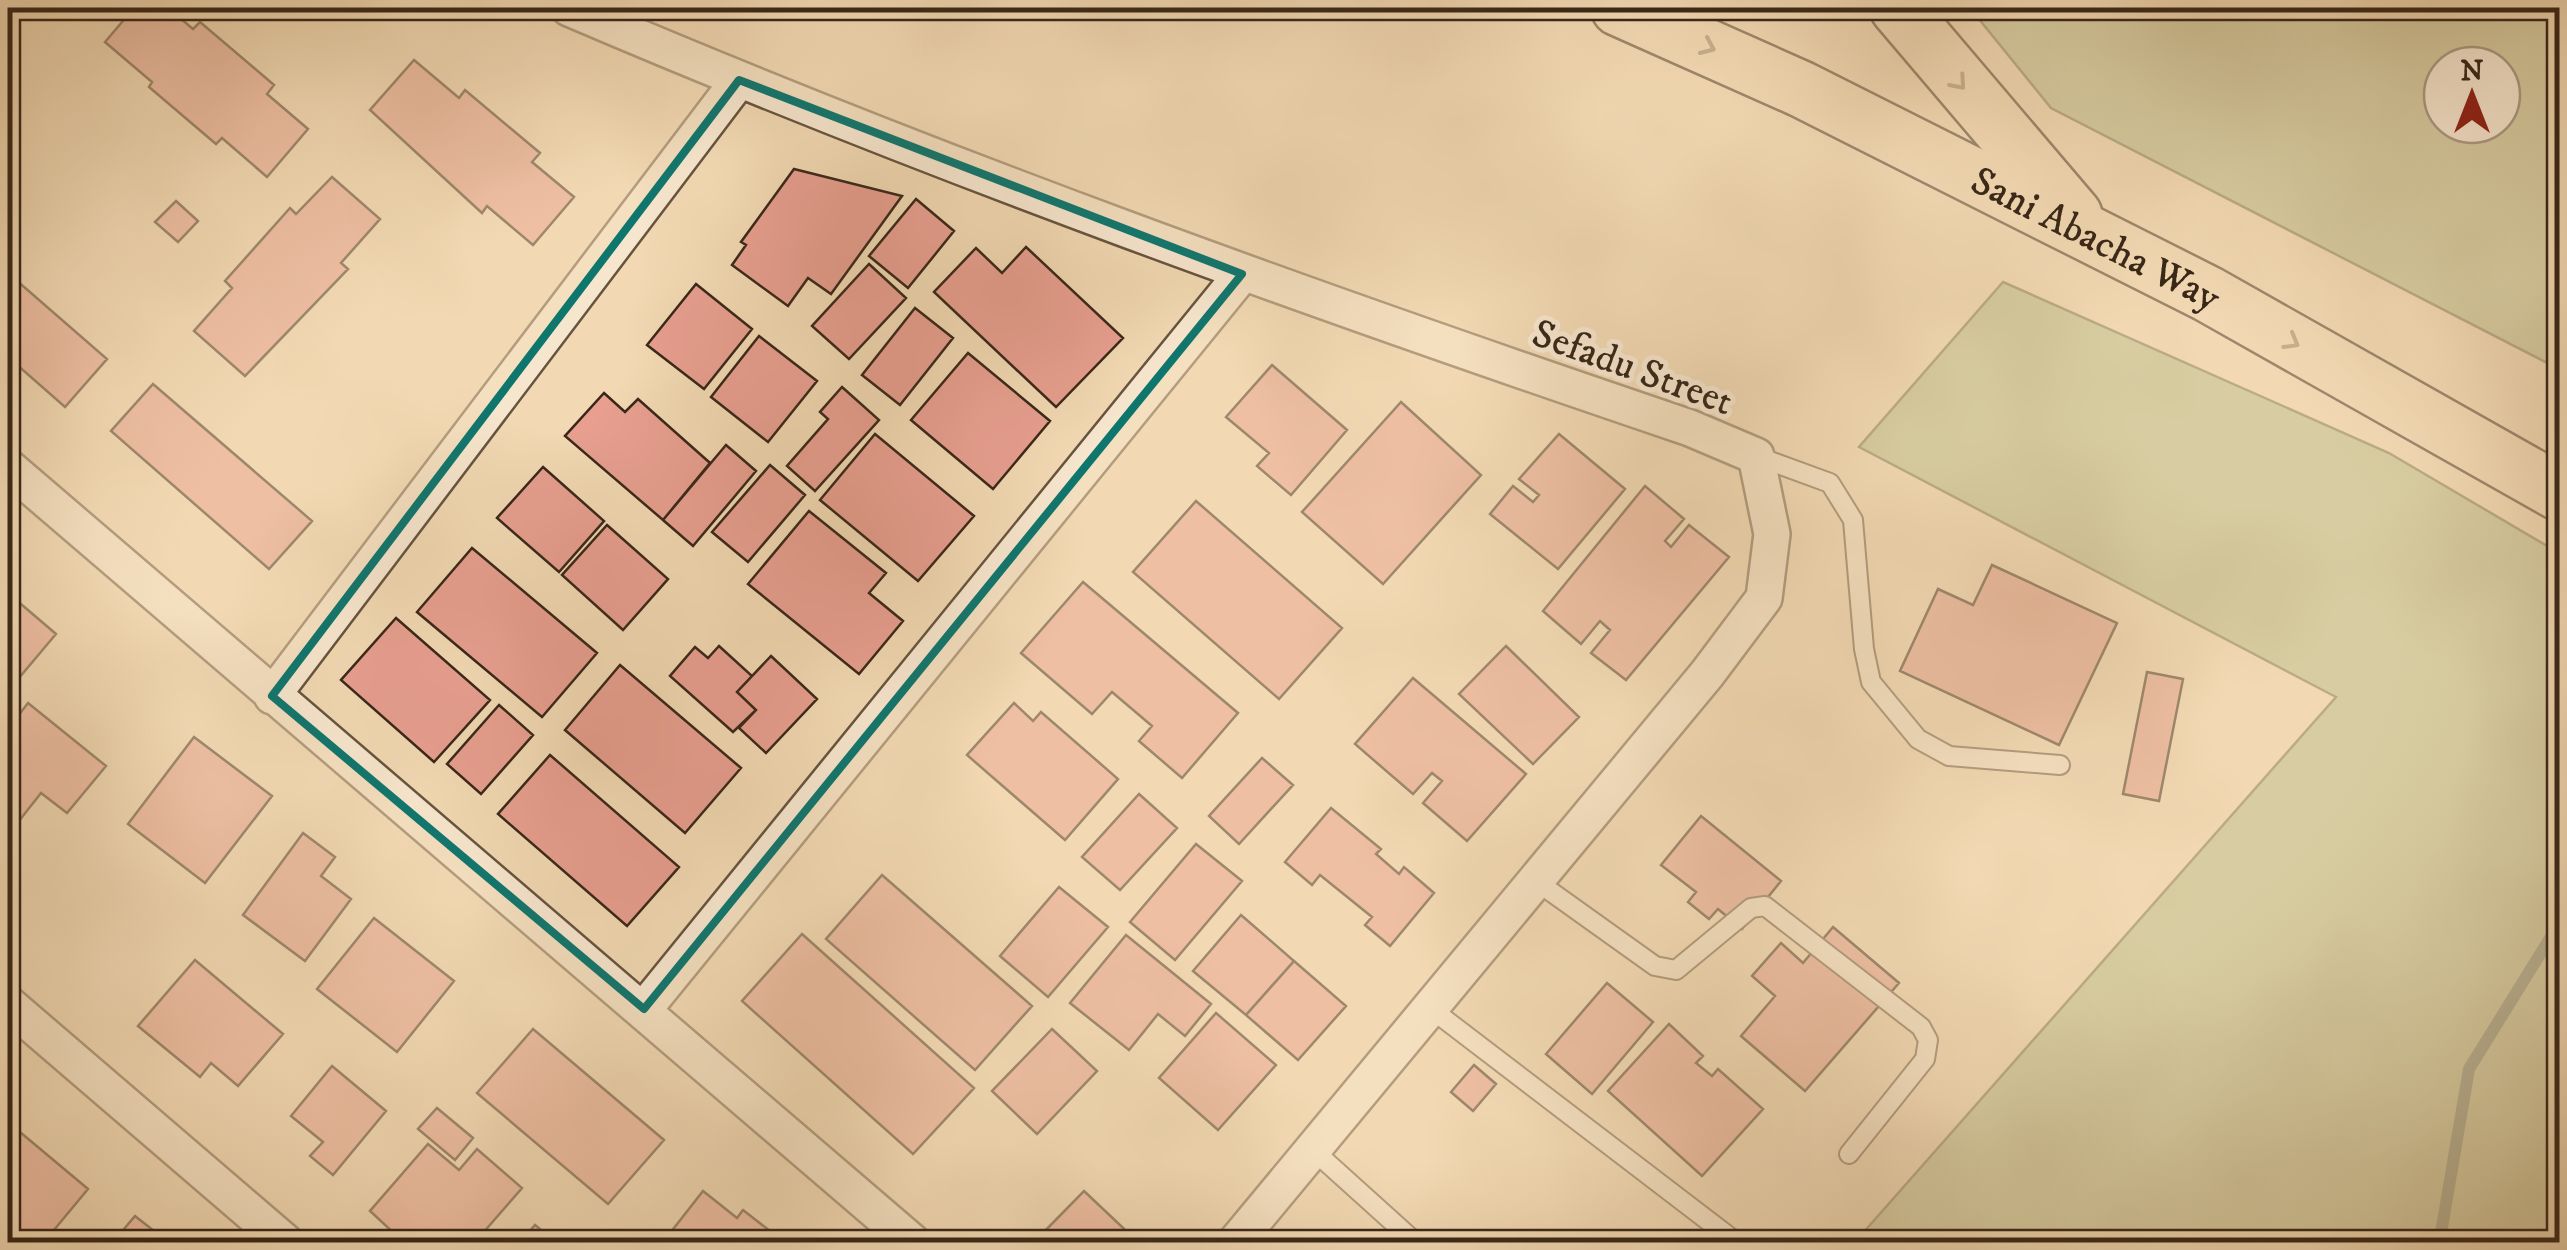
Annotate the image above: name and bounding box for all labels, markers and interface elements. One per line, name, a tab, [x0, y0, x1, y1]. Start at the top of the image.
one-way arrow	[1698, 35, 1716, 55]
north arrow	[2422, 45, 2522, 145]
text: N	[2461, 54, 2484, 89]
one-way arrow	[1948, 72, 1966, 90]
street label: Sani Abacha Way	[1962, 157, 2230, 325]
street label: Sefadu Street	[1525, 309, 1739, 428]
one-way arrow	[2282, 330, 2300, 349]

